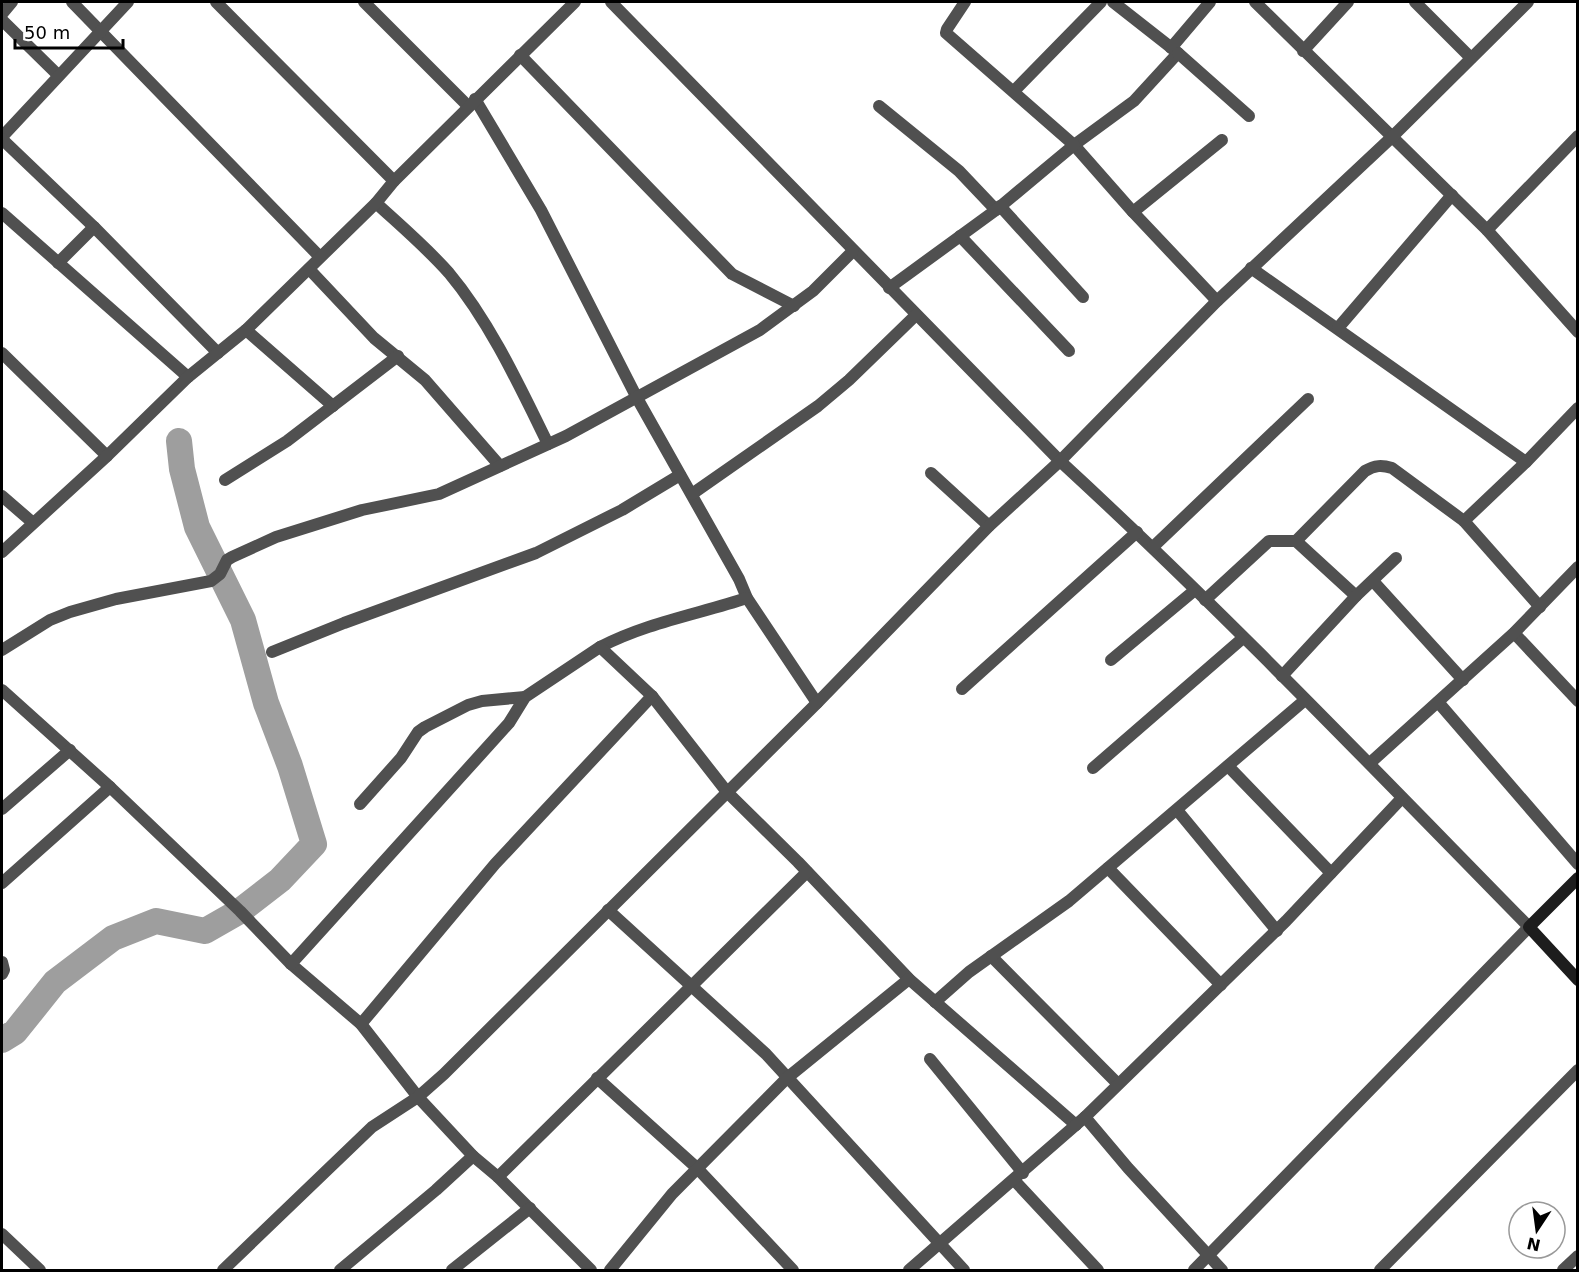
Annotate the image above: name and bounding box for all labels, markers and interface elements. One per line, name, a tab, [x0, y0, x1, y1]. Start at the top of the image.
scale bar	[15, 12, 123, 50]
text: 50 m	[24, 22, 70, 43]
north arrow	[1507, 1200, 1567, 1260]
text: N	[1525, 1233, 1542, 1255]

